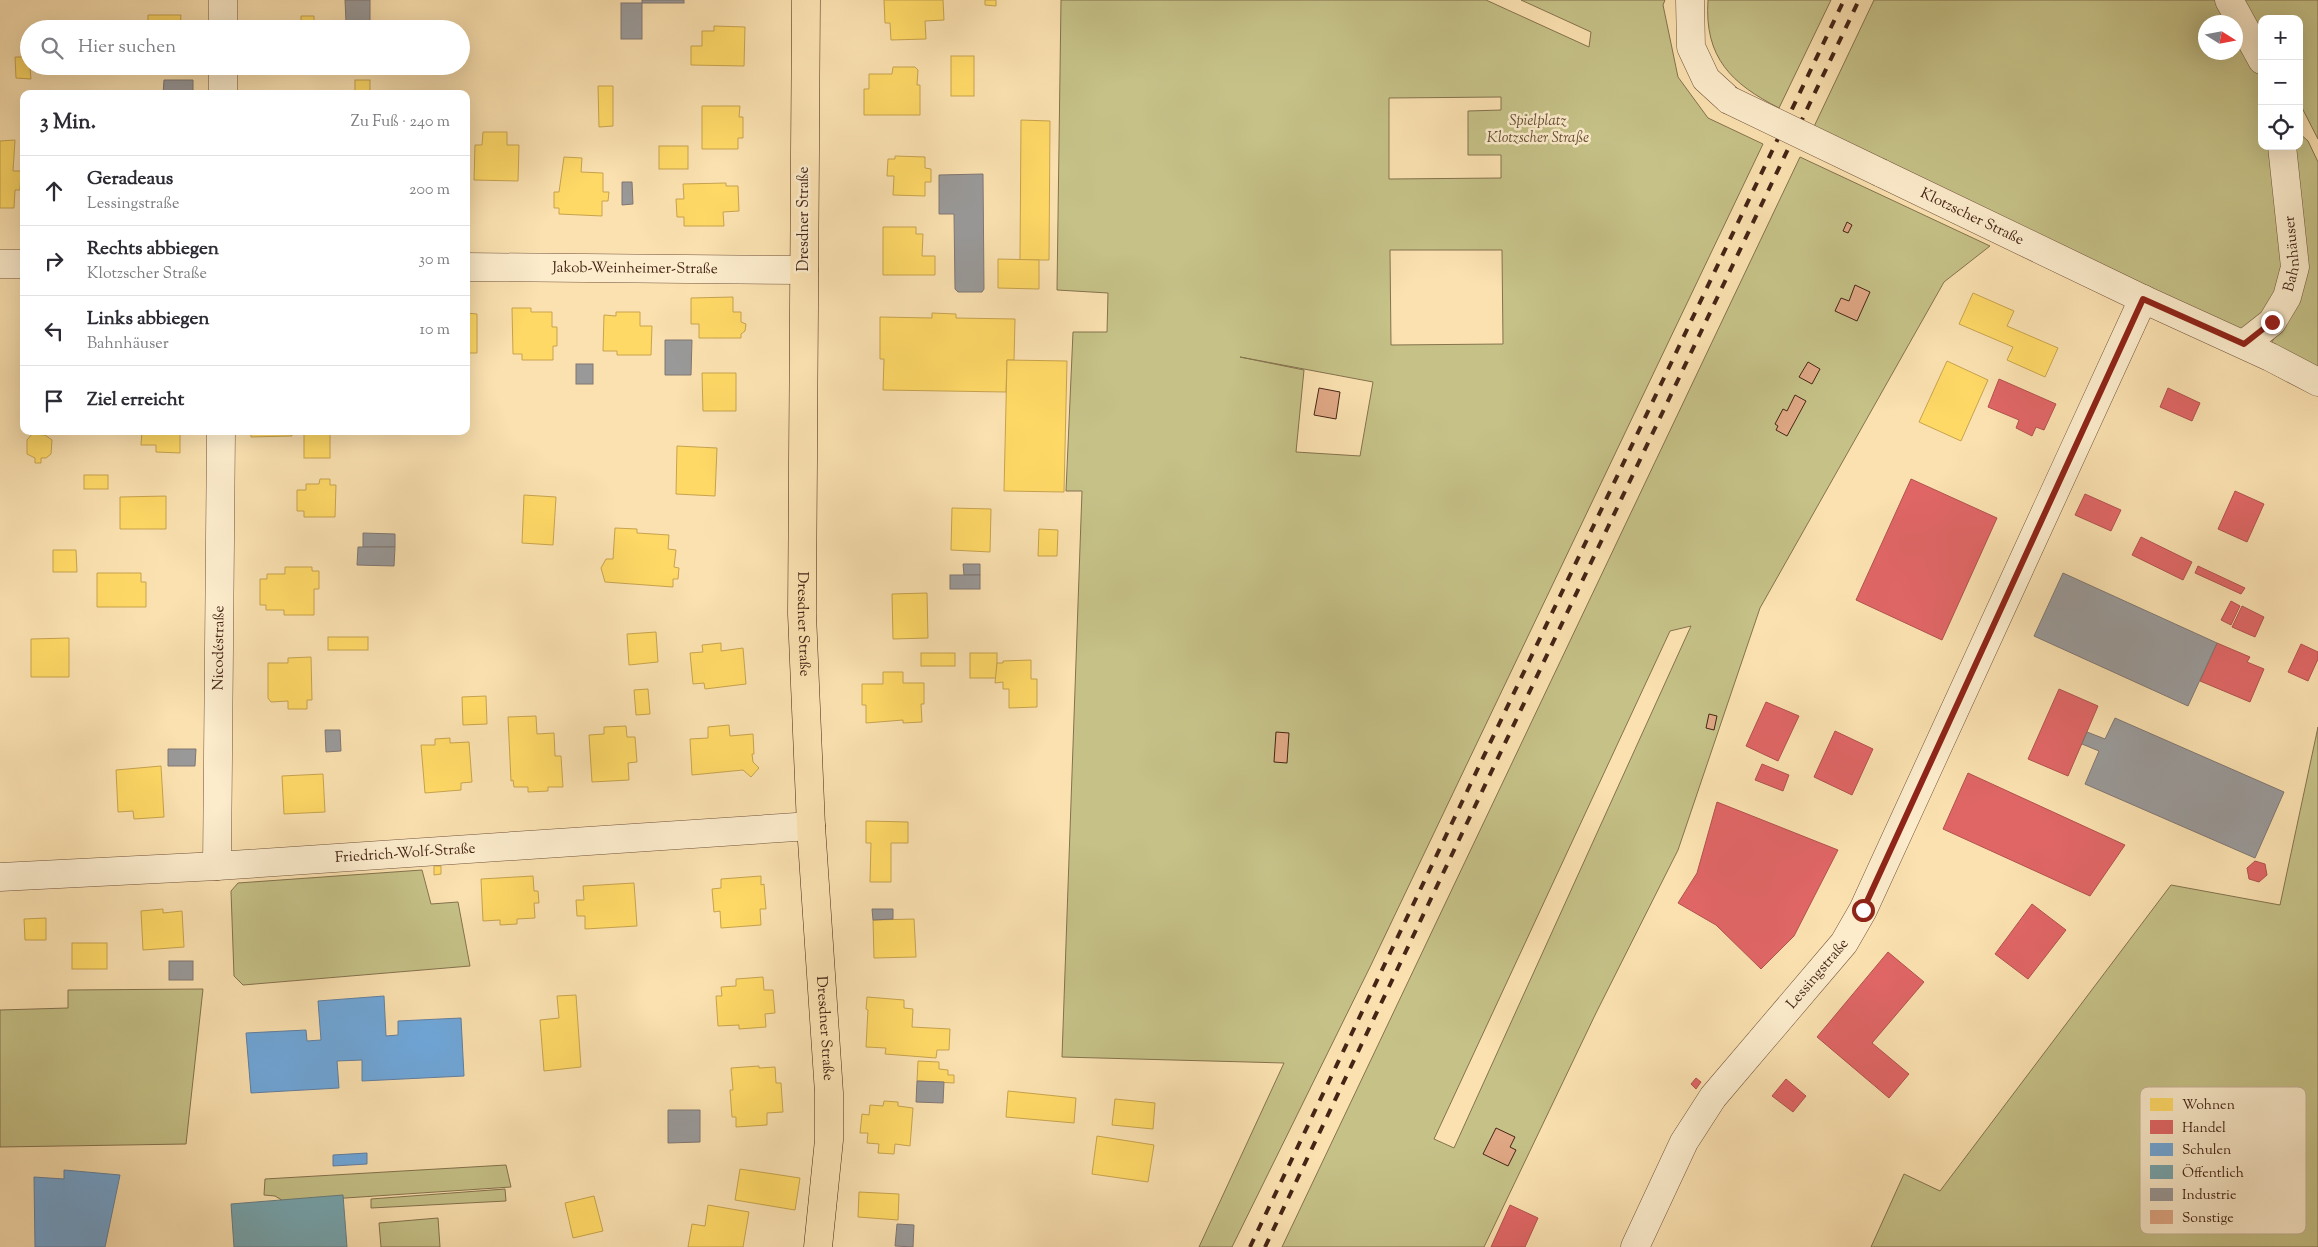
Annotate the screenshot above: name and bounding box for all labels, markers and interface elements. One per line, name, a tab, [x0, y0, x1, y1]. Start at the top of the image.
north arrow	[2198, 15, 2243, 60]
map controls	[2258, 15, 2303, 150]
button: +	[2258, 15, 2303, 60]
search box	[20, 20, 470, 75]
icon: search	[38, 34, 66, 62]
text: Hier suchen	[78, 34, 176, 61]
button: −	[2258, 60, 2303, 105]
button: locate	[2258, 105, 2303, 150]
text: 3 Min.	[40, 108, 96, 138]
text: Zu Fuß · 240 m	[351, 111, 450, 134]
park label: Spielplatz Klotzscher Straße	[1487, 111, 1589, 149]
text: Geradeaus	[87, 166, 173, 193]
street label: Dresdner Straße	[794, 167, 815, 271]
icon: ahead	[40, 177, 68, 205]
text: 200 m	[409, 179, 450, 202]
street label: Klotzscher Straße	[1917, 183, 2027, 251]
text: Lessingstraße	[87, 193, 179, 216]
street label: Bahnhäuser	[2278, 214, 2305, 294]
text: Rechts abbiegen	[87, 236, 219, 263]
icon: right	[40, 247, 68, 275]
text: 30 m	[419, 249, 450, 272]
street label: Jakob-Weinheimer-Straße	[551, 257, 718, 280]
text: Klotzscher Straße	[87, 263, 207, 286]
text: Links abbiegen	[87, 306, 210, 333]
route end	[2261, 311, 2284, 334]
icon: left	[40, 317, 68, 345]
text: 10 m	[420, 319, 450, 342]
text: Bahnhäuser	[87, 333, 169, 356]
icon: arrive	[40, 387, 68, 415]
text: Ziel erreicht	[87, 387, 184, 414]
street label: Dresdner Straße	[791, 571, 815, 677]
street label: Nicodéstraße	[208, 605, 230, 691]
street label: Friedrich-Wolf-Straße	[334, 838, 476, 869]
route start	[1852, 899, 1875, 922]
street label: Lessingstraße	[1782, 934, 1854, 1014]
street label: Dresdner Straße	[811, 975, 839, 1081]
legend	[2140, 1087, 2306, 1234]
text: Wohnen	[2182, 1096, 2235, 1116]
text: Handel	[2182, 1119, 2226, 1139]
text: Schulen	[2182, 1141, 2231, 1161]
text: Öffentlich	[2182, 1163, 2244, 1184]
text: Industrie	[2182, 1186, 2237, 1206]
text: Sonstige	[2182, 1209, 2234, 1229]

